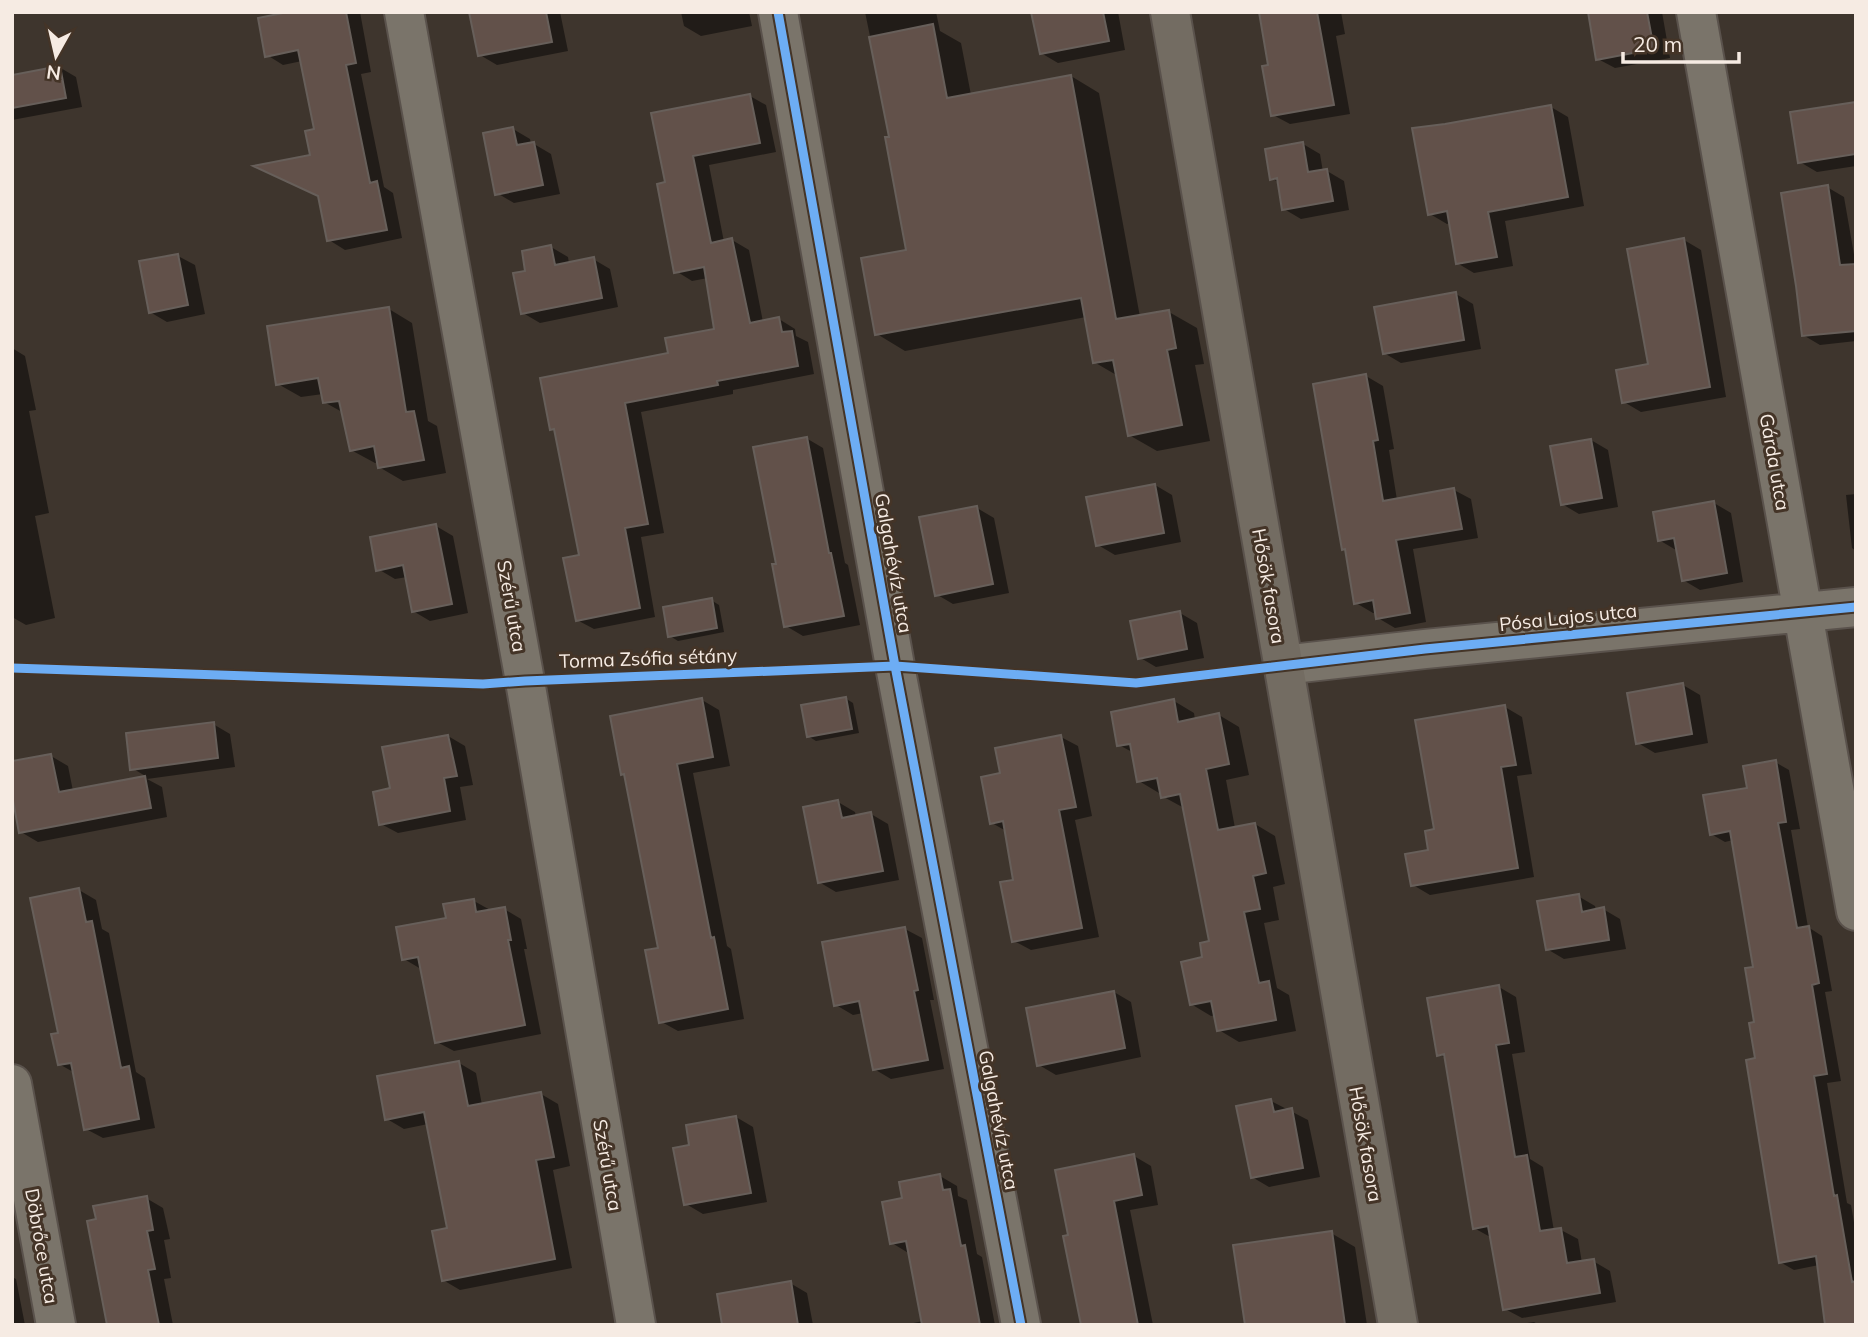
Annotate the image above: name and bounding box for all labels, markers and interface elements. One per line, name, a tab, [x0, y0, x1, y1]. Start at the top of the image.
north arrow	[21, 21, 91, 91]
scale bar	[1623, 21, 1738, 65]
text: 20 m	[1633, 31, 1682, 57]
text: N	[45, 60, 62, 86]
street label: Gárda utca	[1755, 412, 1795, 512]
street label: Galgahévíz utca	[870, 491, 918, 635]
street label: Hősök fasora	[1247, 526, 1291, 646]
street label: Szérű utca	[492, 558, 532, 654]
street label: Pósa Lajos utca	[1498, 598, 1638, 636]
street label: Torma Zsófia sétány	[558, 643, 738, 673]
street label: Galgahévíz utca	[974, 1048, 1024, 1192]
street label: Hősök fasora	[1344, 1084, 1388, 1204]
street label: Szérű utca	[588, 1117, 628, 1213]
street label: Döbrőce utca	[20, 1186, 64, 1306]

